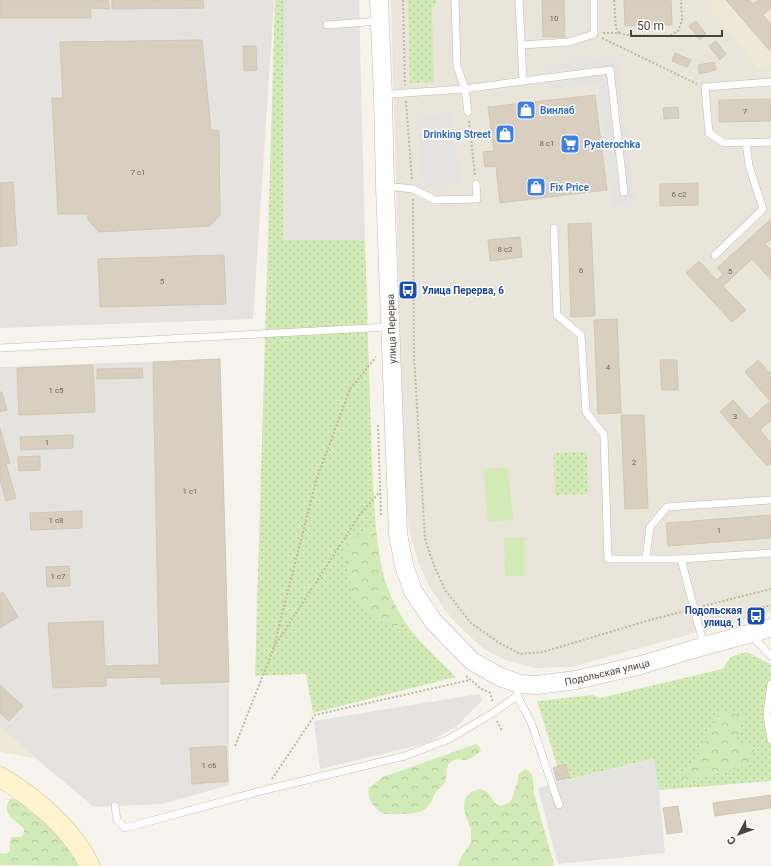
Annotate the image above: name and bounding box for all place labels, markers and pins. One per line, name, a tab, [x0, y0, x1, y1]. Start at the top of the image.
shop icon: Винлаб	[515, 99, 537, 121]
place label: Винлаб	[540, 105, 575, 116]
shop icon: Drinking Street	[494, 123, 516, 145]
place label: Drinking Street	[424, 129, 492, 140]
supermarket icon: Pyaterochka	[559, 133, 581, 155]
place label: Pyaterochka	[584, 139, 641, 150]
shop icon: Fix Price	[525, 176, 547, 198]
place label: Fix Price	[550, 182, 590, 193]
bus stop icon: Улица Перерва, 6	[397, 279, 419, 301]
place label: Улица Перерва, 6	[422, 285, 504, 297]
place label: Подольская улица, 1	[685, 605, 742, 629]
bus stop icon: Подольская улица, 1	[745, 605, 767, 627]

